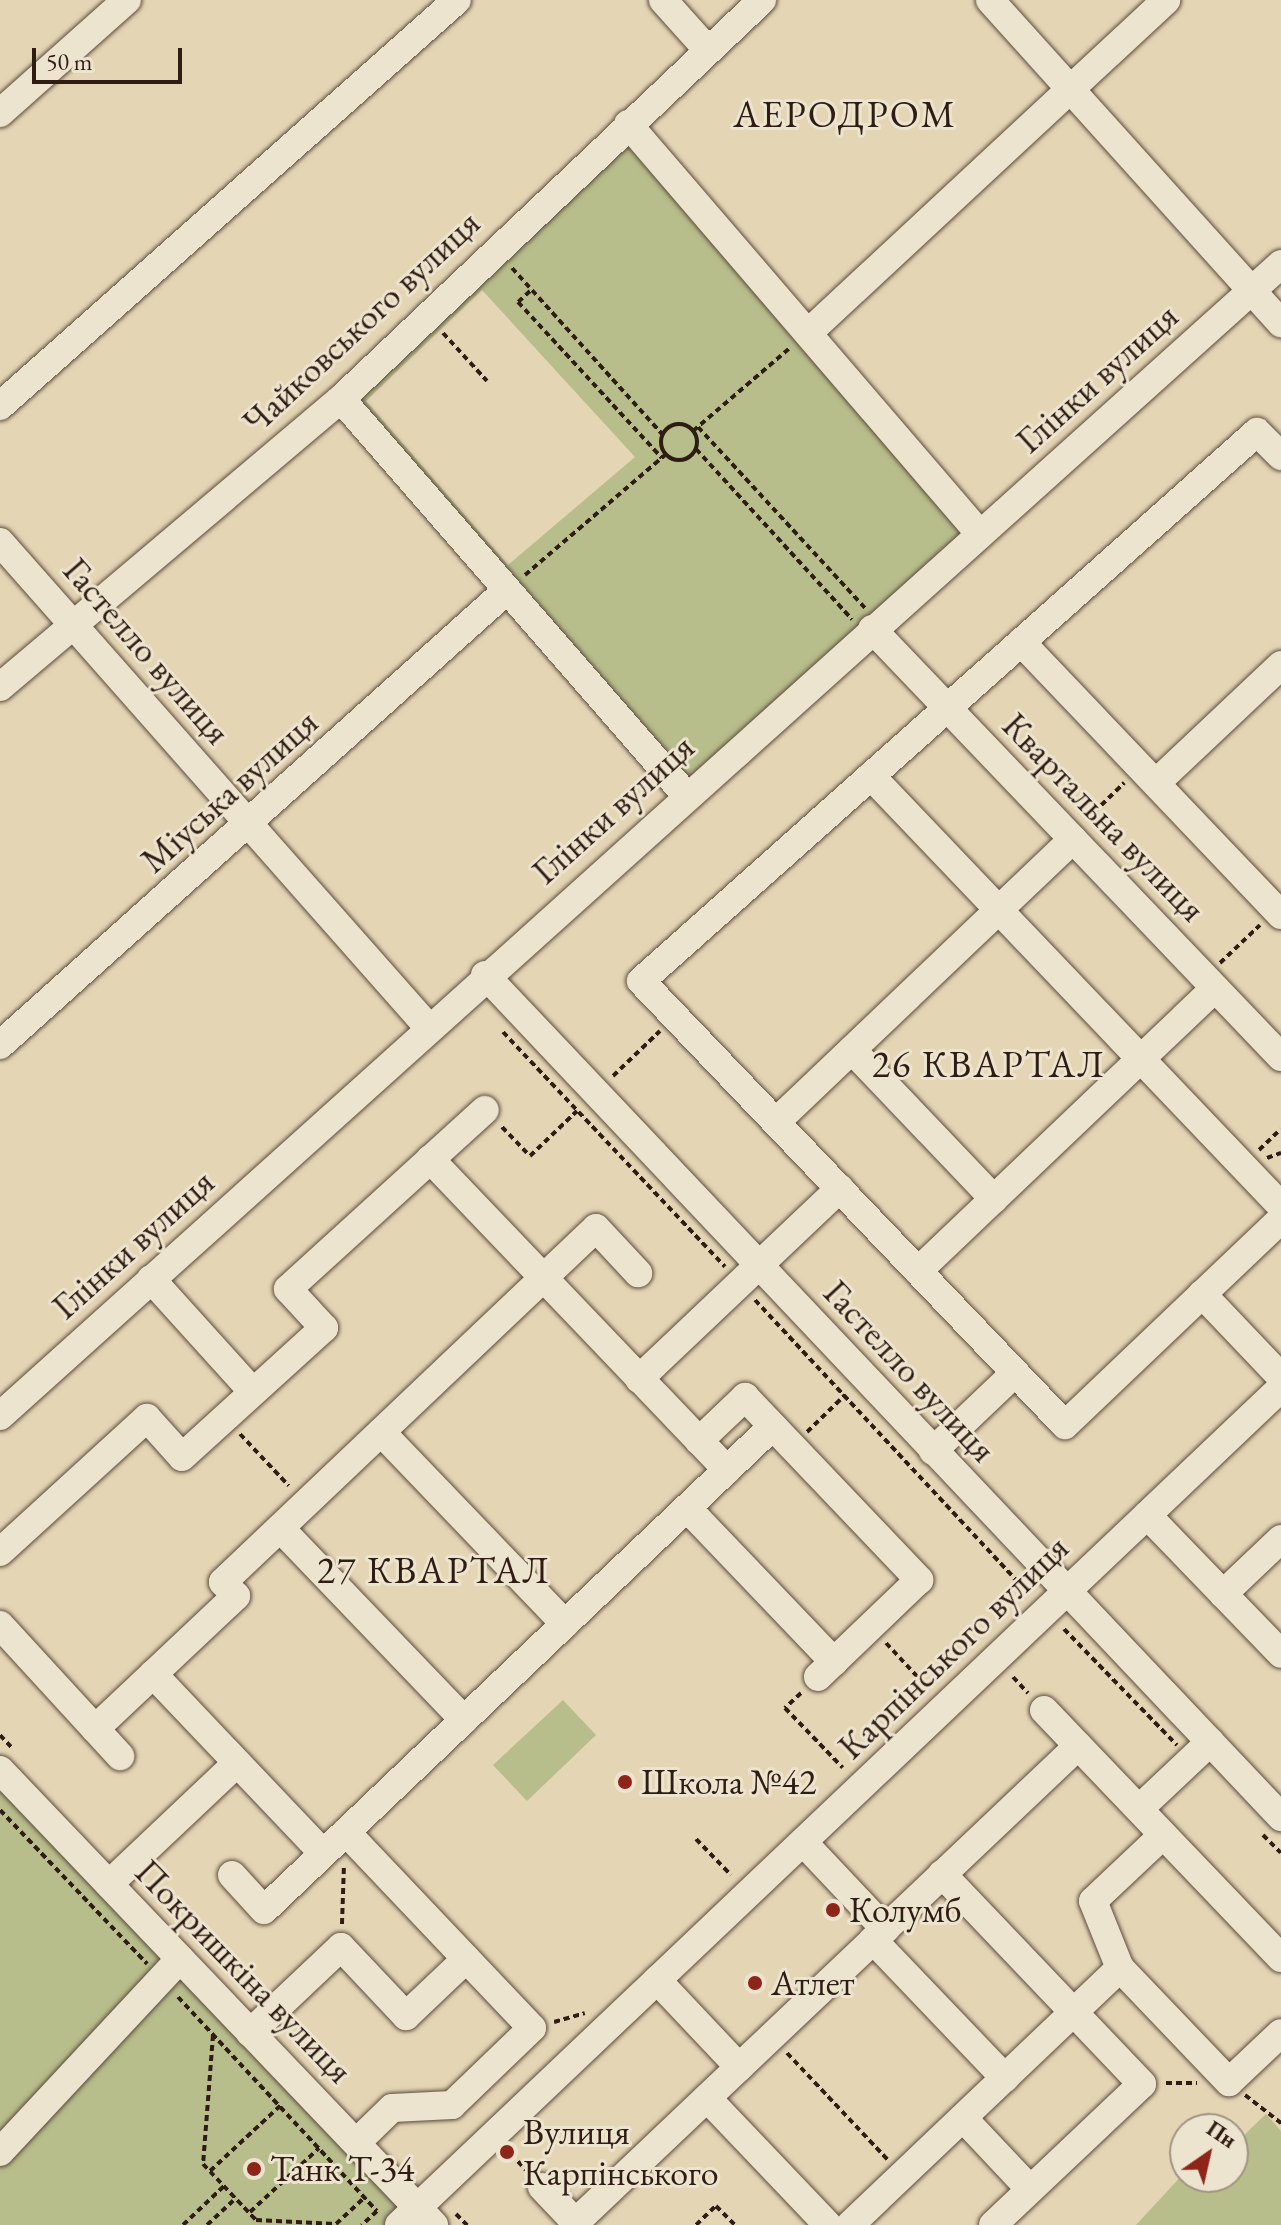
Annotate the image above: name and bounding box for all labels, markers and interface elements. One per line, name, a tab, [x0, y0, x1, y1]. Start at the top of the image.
scale bar	[36, 32, 186, 82]
text: 50 m	[46, 46, 93, 77]
district label: АЕРОДРОМ	[733, 91, 957, 137]
street label: Чайковського вулиця	[234, 201, 488, 443]
street label: Глінки вулиця	[1007, 294, 1187, 462]
street label: Гастелло вулиця	[54, 549, 240, 753]
street label: Міуська вулиця	[132, 700, 326, 882]
street label: Квартальна вулиця	[994, 704, 1214, 930]
street label: Глінки вулиця	[523, 725, 703, 893]
district label: 26 КВАРТАЛ	[872, 1041, 1106, 1087]
street label: Глінки вулиця	[43, 1160, 223, 1328]
street label: Гастелло вулиця	[815, 1271, 1005, 1471]
street label: Карпінського вулиця	[829, 1526, 1077, 1768]
district label: 27 КВАРТАЛ	[317, 1547, 551, 1593]
place label: Школа №42	[641, 1760, 816, 1804]
marker: Школа №42	[616, 1773, 634, 1791]
street label: Покришкіна вулиця	[126, 1850, 362, 2092]
place label: Колумб	[849, 1888, 962, 1932]
marker: Колумб	[824, 1901, 842, 1919]
place label: Атлет	[771, 1961, 855, 2005]
marker: Атлет	[746, 1974, 764, 1992]
place label: Вулиця Карпінського	[523, 2109, 719, 2194]
north arrow	[1169, 2113, 1249, 2193]
text: Пн	[1201, 2114, 1242, 2155]
marker: Вулиця Карпінського	[498, 2143, 516, 2161]
place label: Танк Т-34	[270, 2147, 414, 2191]
marker: Танк Т-34	[245, 2160, 263, 2178]

